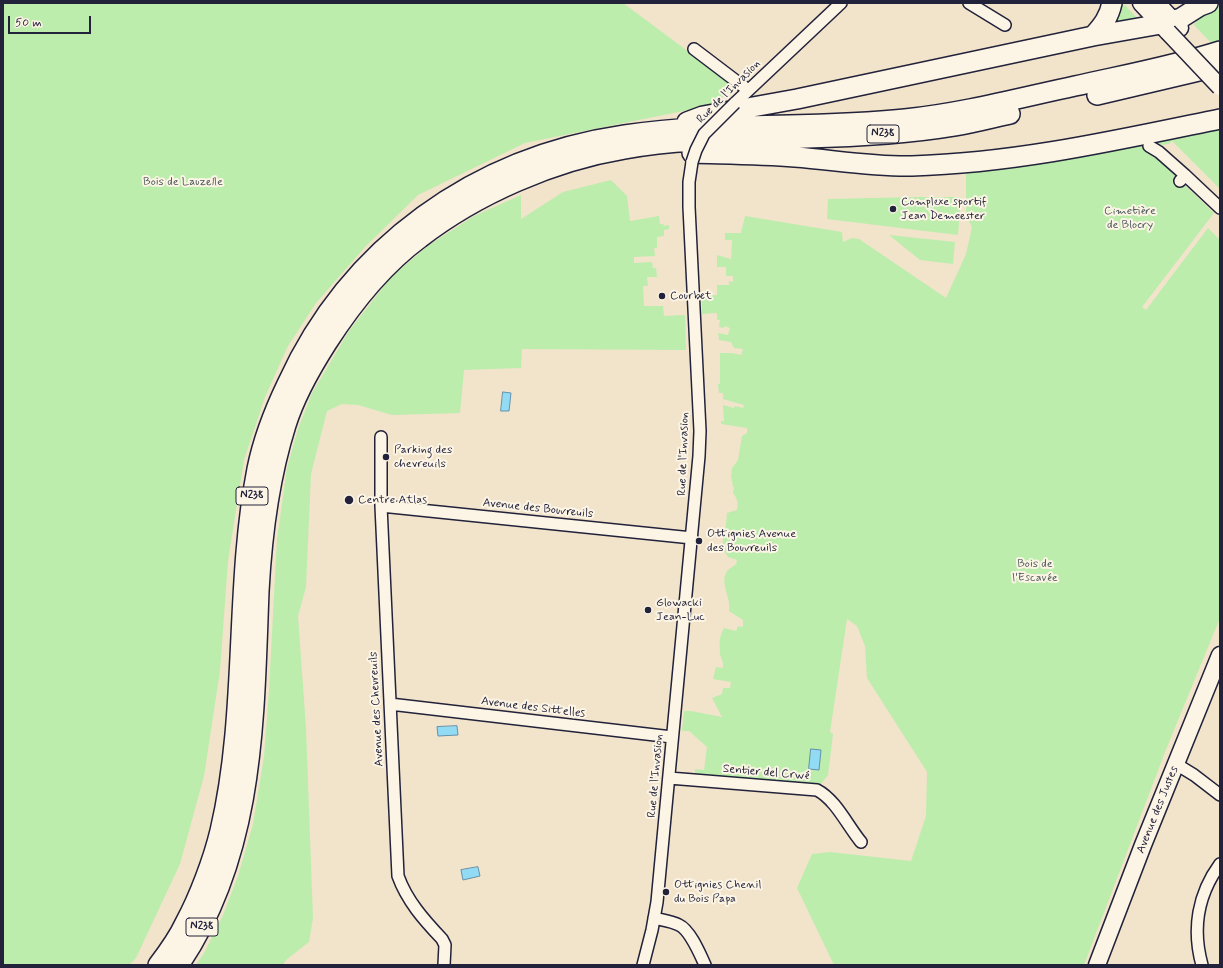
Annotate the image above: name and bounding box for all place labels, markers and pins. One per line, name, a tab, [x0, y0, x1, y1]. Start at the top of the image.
place label: Complexe sportif Jean Demeester	[901, 195, 987, 223]
marker: Complexe sportif Jean Demeester	[888, 204, 898, 214]
place label: Courbet	[670, 289, 712, 303]
marker: Courbet	[657, 291, 667, 301]
place label: Parking des chevreuils	[394, 443, 452, 471]
marker: Parking des chevreuils	[381, 452, 391, 462]
place label: Centre Atlas	[358, 493, 427, 507]
marker: Centre Atlas	[343, 494, 355, 506]
place label: Ottignies Avenue des Bouvreuils	[707, 527, 796, 555]
marker: Ottignies Avenue des Bouvreuils	[694, 536, 704, 546]
place label: Glowacki Jean-Luc	[656, 596, 705, 624]
marker: Glowacki Jean-Luc	[643, 605, 653, 615]
place label: Ottignies Chenil du Bois Papa	[674, 878, 761, 906]
marker: Ottignies Chenil du Bois Papa	[661, 887, 671, 897]

